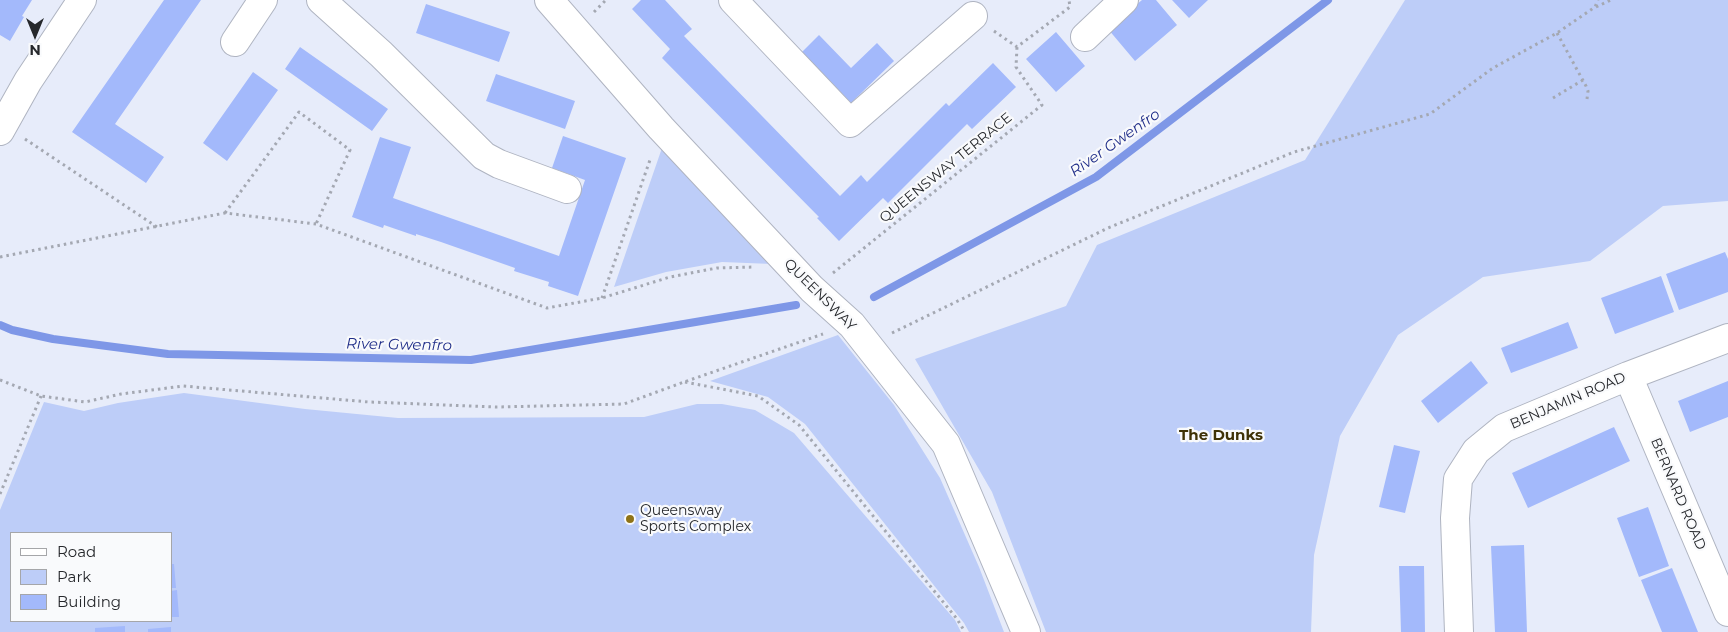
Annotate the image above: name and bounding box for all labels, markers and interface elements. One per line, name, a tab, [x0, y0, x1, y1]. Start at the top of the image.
north arrow	[10, 10, 60, 60]
text: N	[29, 41, 41, 59]
water label: River Gwenfro	[1066, 105, 1164, 181]
street label: QUEENSWAY TERRACE	[876, 109, 1016, 227]
street label: QUEENSWAY	[781, 256, 859, 334]
water label: River Gwenfro	[346, 335, 452, 355]
street label: BENJAMIN ROAD	[1508, 369, 1628, 433]
district label: The Dunks	[1179, 427, 1263, 445]
street label: BERNARD ROAD	[1647, 435, 1709, 553]
place label: Queensway Sports Complex	[640, 503, 751, 536]
marker: Queensway Sports Complex	[624, 513, 636, 525]
legend	[10, 532, 172, 622]
text: Road	[57, 542, 96, 561]
text: Park	[57, 567, 91, 586]
text: Building	[57, 592, 121, 611]

